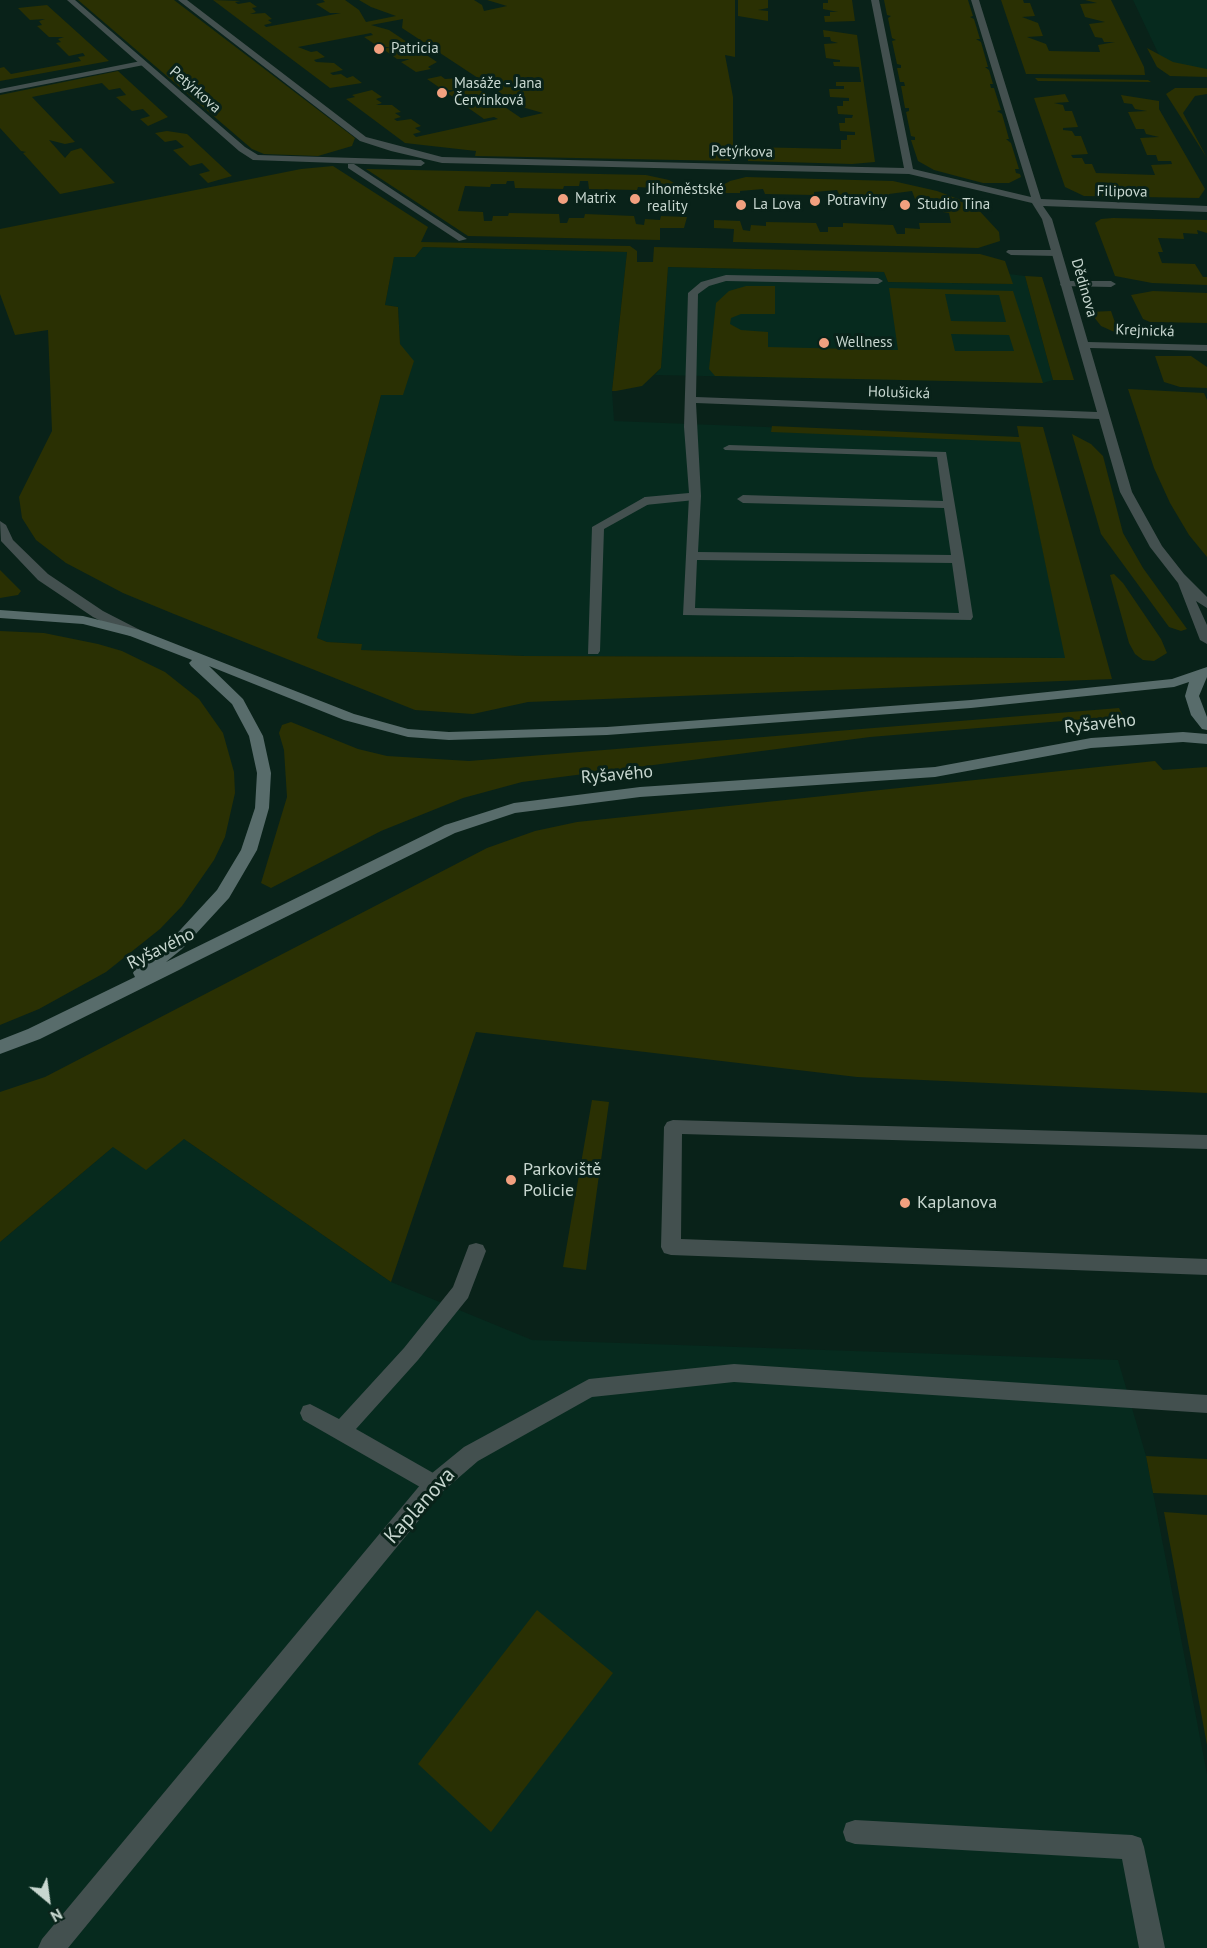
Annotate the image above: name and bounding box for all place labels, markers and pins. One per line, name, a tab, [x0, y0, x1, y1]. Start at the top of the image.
place label: Patricia	[391, 40, 439, 58]
marker: Patricia	[372, 42, 386, 56]
place label: Masáže - Jana Červinková	[454, 75, 542, 110]
marker: Masáže - Jana Červinková	[435, 86, 449, 100]
place label: Jihoměstské reality	[647, 181, 724, 216]
place label: Matrix	[575, 190, 616, 208]
marker: Matrix	[556, 192, 570, 206]
marker: Jihoměstské reality	[628, 192, 642, 206]
place label: Potraviny	[827, 192, 887, 210]
marker: Potraviny	[808, 194, 822, 208]
place label: La Lova	[753, 196, 801, 214]
place label: Studio Tina	[917, 196, 990, 214]
marker: La Lova	[734, 198, 748, 212]
marker: Studio Tina	[898, 198, 912, 212]
place label: Wellness	[836, 334, 893, 352]
marker: Wellness	[817, 336, 831, 350]
place label: Parkoviště Policie	[523, 1159, 601, 1202]
marker: Parkoviště Policie	[504, 1173, 518, 1187]
place label: Kaplanova	[917, 1192, 997, 1214]
marker: Kaplanova	[898, 1196, 912, 1210]

